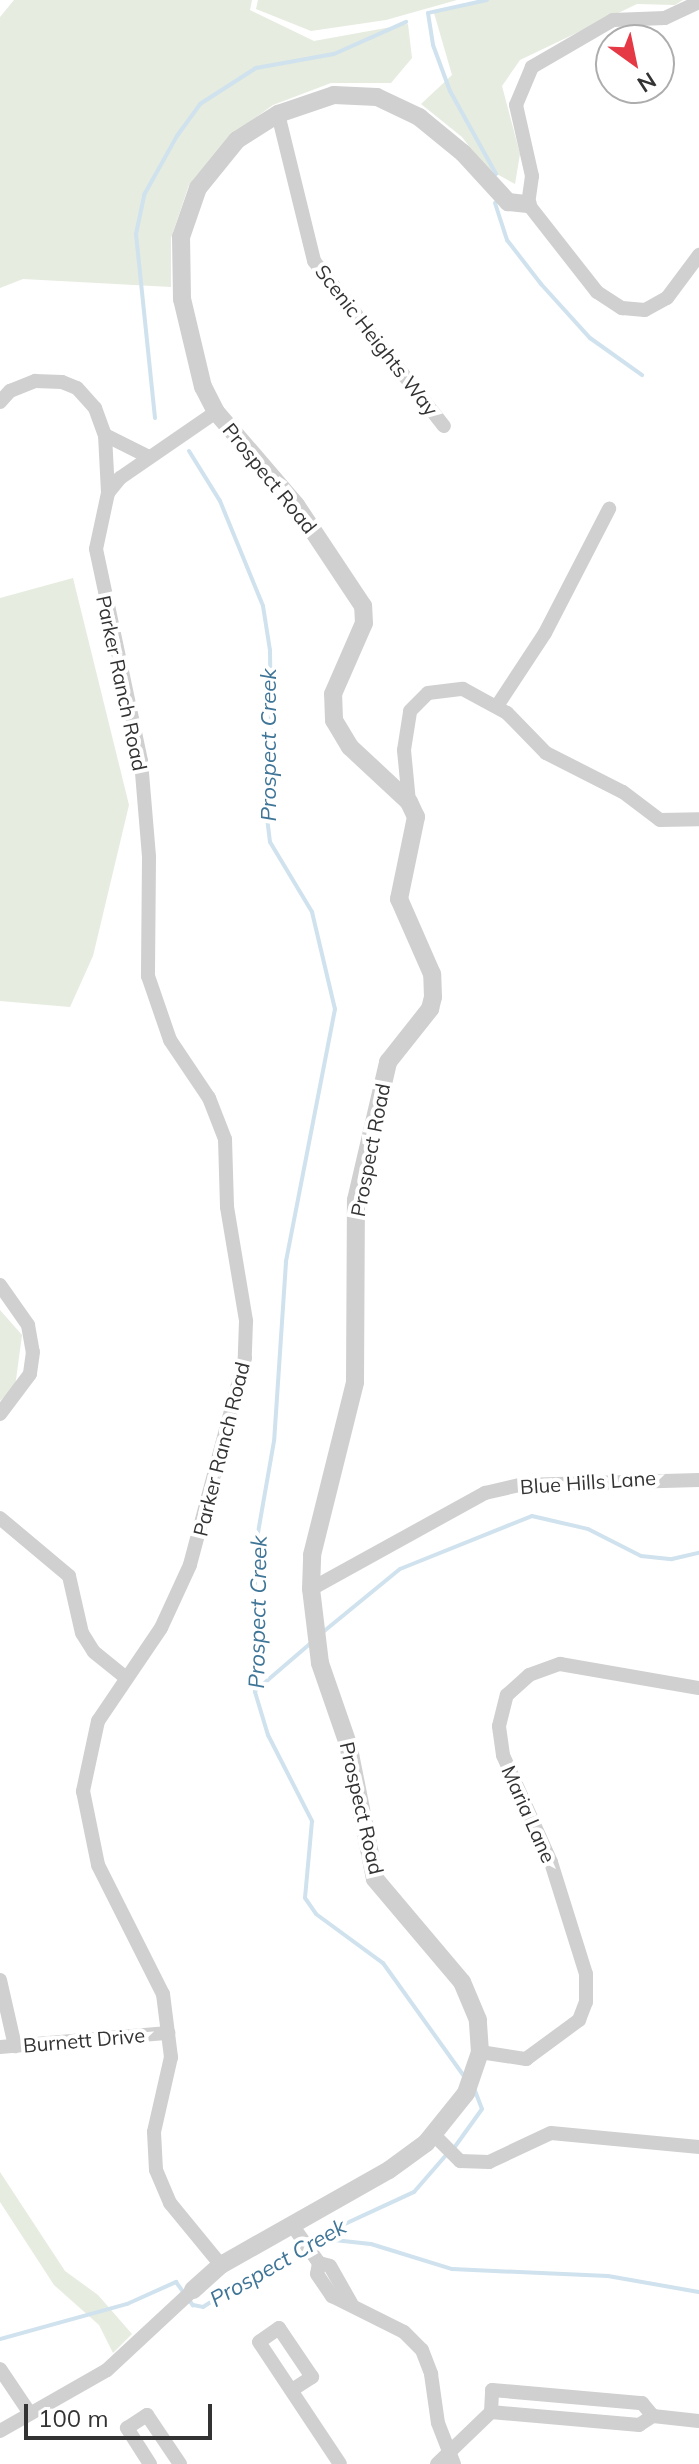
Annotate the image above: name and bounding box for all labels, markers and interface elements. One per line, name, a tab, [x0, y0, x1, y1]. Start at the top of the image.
north arrow	[595, 24, 675, 104]
text: N	[632, 66, 662, 99]
street label: Scenic Heights Way	[311, 260, 443, 420]
street label: Prospect Road	[218, 418, 322, 538]
street label: Parker Ranch Road	[92, 593, 152, 773]
water label: Prospect Creek	[256, 668, 282, 822]
street label: Prospect Road	[345, 1081, 395, 1219]
street label: Parker Ranch Road	[188, 1359, 254, 1539]
street label: Blue Hills Lane	[519, 1465, 657, 1499]
water label: Prospect Creek	[243, 1535, 273, 1689]
street label: Prospect Road	[335, 1739, 389, 1877]
street label: Maria Lane	[497, 1762, 561, 1866]
street label: Burnett Drive	[22, 2023, 146, 2057]
water label: Prospect Creek	[205, 2213, 351, 2313]
scale bar	[28, 2388, 216, 2438]
text: 100 m	[38, 2403, 109, 2433]

